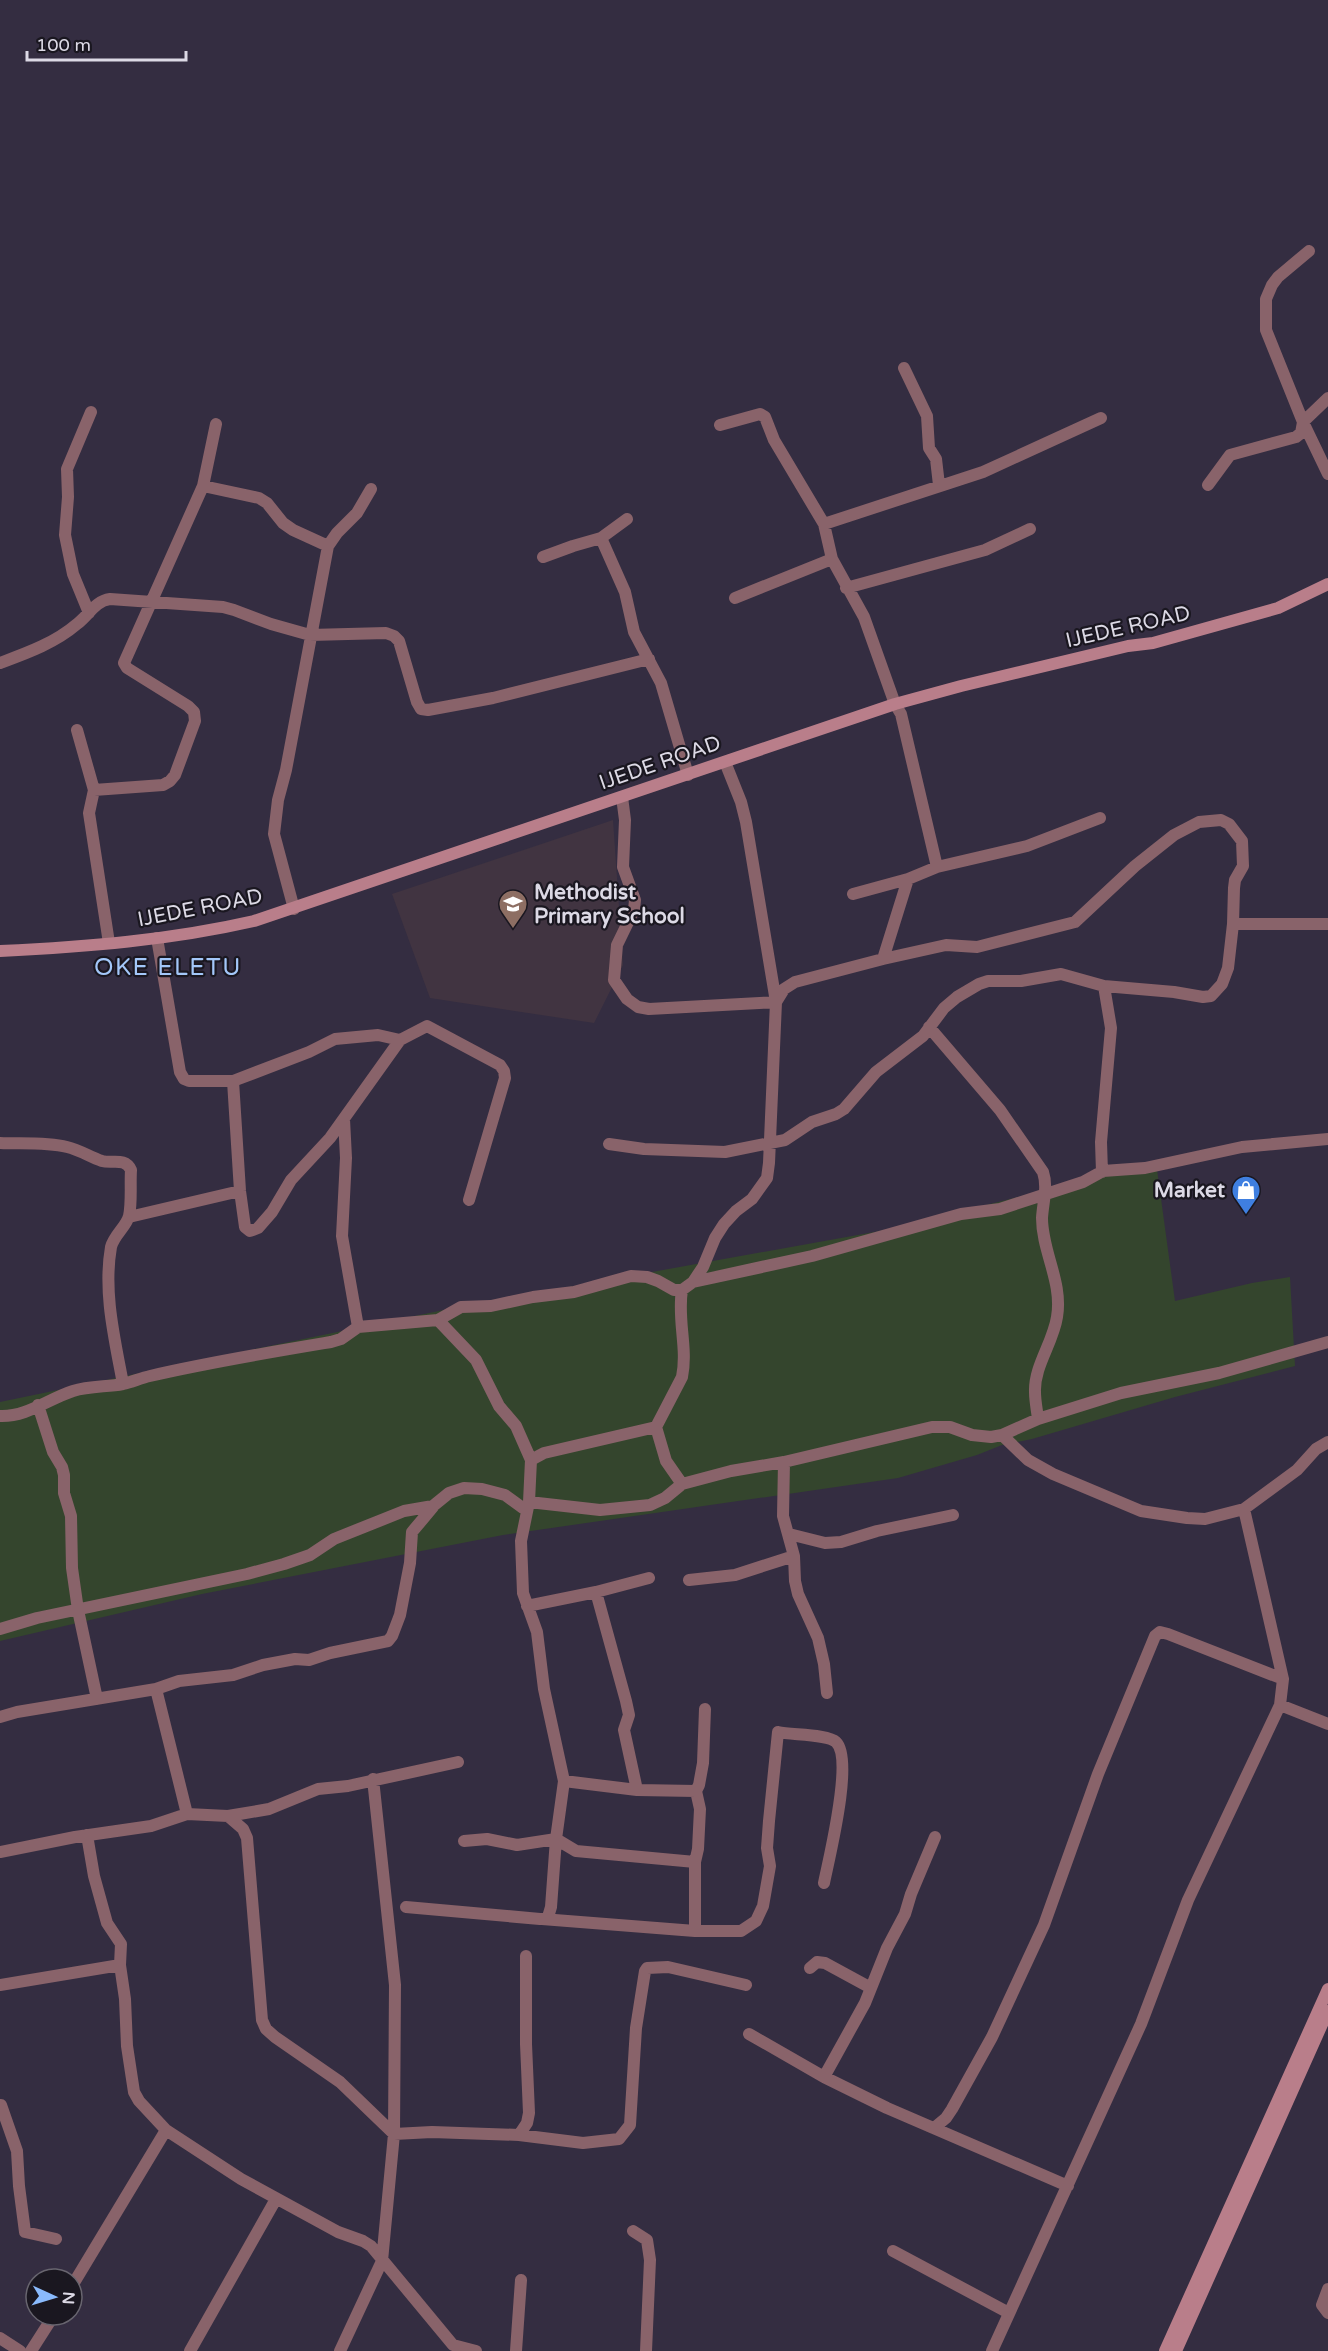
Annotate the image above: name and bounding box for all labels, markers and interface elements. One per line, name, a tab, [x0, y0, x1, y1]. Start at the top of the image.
scale bar	[27, 24, 186, 62]
text: 100 m	[36, 34, 91, 56]
street label: IJEDE ROAD	[1063, 601, 1193, 653]
street label: IJEDE ROAD	[596, 731, 724, 795]
place label: Methodist Primary School	[534, 880, 685, 929]
street label: IJEDE ROAD	[135, 884, 265, 932]
school or university icon: Methodist Primary School	[497, 888, 529, 930]
district label: OKE ELETU	[94, 953, 242, 982]
shop icon: Market	[1230, 1174, 1262, 1216]
place label: Market	[1154, 1178, 1225, 1203]
north arrow	[24, 2267, 84, 2327]
text: N	[58, 2291, 78, 2305]

